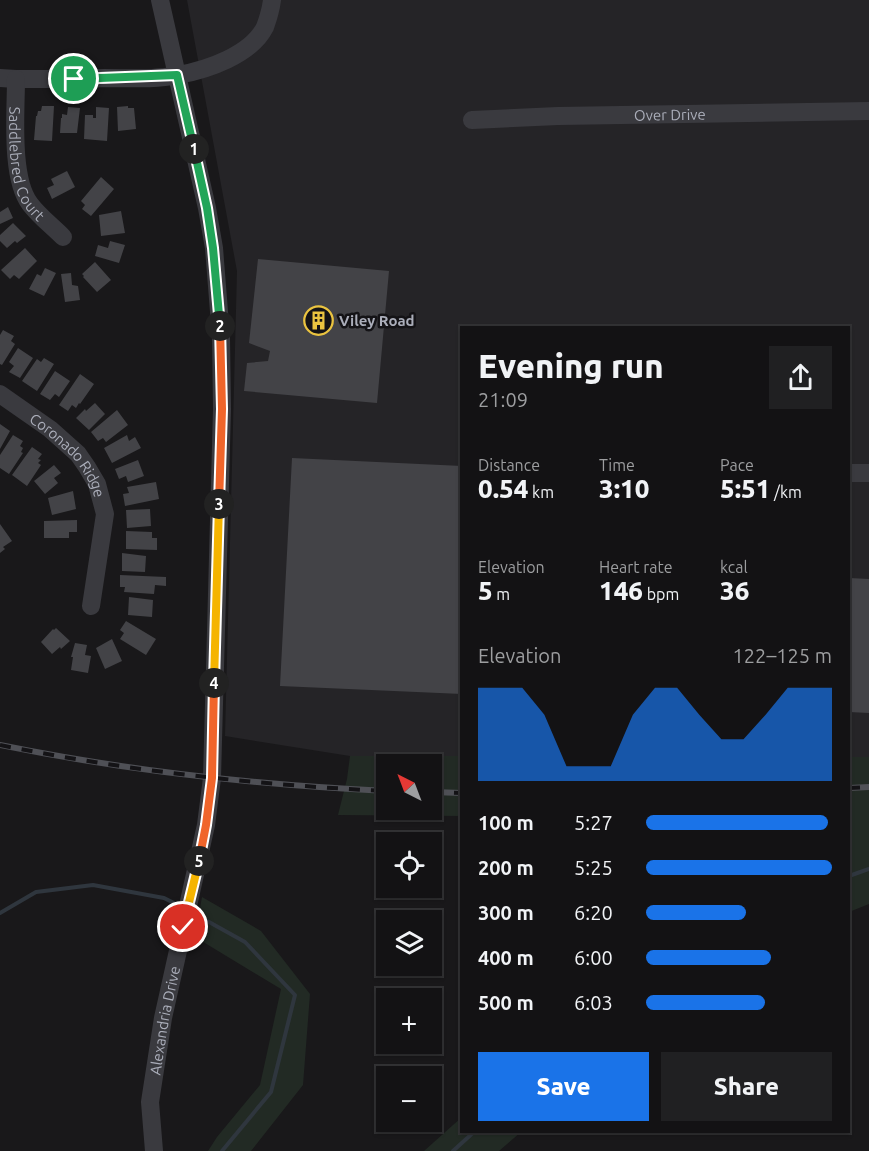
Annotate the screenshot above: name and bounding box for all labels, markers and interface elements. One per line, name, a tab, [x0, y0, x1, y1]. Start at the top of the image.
pin	[48, 53, 99, 104]
icon: arrive	[57, 62, 90, 95]
street label: Over Drive	[634, 105, 706, 123]
street label: Saddlebred Court	[7, 107, 49, 224]
pin: 1	[179, 134, 209, 164]
text: 1	[189, 140, 199, 158]
building icon: Viley Road	[302, 304, 334, 336]
pin: 2	[205, 311, 235, 341]
place label: Viley Road	[339, 312, 415, 329]
text: 2	[215, 317, 225, 335]
button: share	[769, 346, 832, 409]
text: Evening run	[478, 347, 664, 384]
text: 21:09	[478, 388, 528, 411]
street label: Coronado Ridge	[27, 409, 109, 499]
text: Distance	[478, 456, 540, 474]
text: Time	[599, 456, 635, 474]
text: Pace	[720, 456, 754, 474]
text: 0.54	[478, 474, 528, 503]
text: 3:10	[599, 474, 649, 503]
text: 5:51	[720, 474, 770, 503]
text: km	[528, 483, 554, 501]
text: /km	[770, 483, 802, 501]
pin: 3	[204, 489, 234, 519]
text: 3	[214, 495, 224, 513]
text: Elevation	[478, 558, 545, 576]
text: Heart rate	[599, 558, 673, 576]
text: kcal	[720, 558, 748, 576]
text: 5	[478, 576, 493, 605]
text: 146	[599, 576, 643, 605]
text: 36	[720, 576, 749, 605]
text: m	[493, 585, 510, 603]
text: bpm	[643, 585, 679, 603]
text: Elevation	[478, 644, 561, 667]
text: 122–125 m	[733, 644, 832, 667]
pin: 4	[199, 668, 229, 698]
text: 4	[209, 674, 219, 692]
north arrow	[376, 754, 442, 820]
map controls	[376, 754, 442, 1132]
text: 100 m	[478, 811, 534, 834]
text: 5:27	[574, 811, 613, 834]
button: locate	[376, 832, 442, 898]
pin: 5	[184, 846, 214, 876]
text: 5	[194, 852, 204, 870]
text: 200 m	[478, 856, 534, 879]
text: 5:25	[574, 856, 613, 879]
pin	[157, 901, 208, 952]
text: 300 m	[478, 901, 534, 924]
text: 6:20	[574, 901, 613, 924]
icon: check	[166, 910, 199, 943]
button: layers	[376, 910, 442, 976]
text: 400 m	[478, 946, 534, 969]
text: 6:00	[574, 946, 613, 969]
street label: Alexandria Drive	[146, 964, 183, 1076]
button: +	[376, 988, 442, 1054]
text: 500 m	[478, 991, 534, 1014]
text: 6:03	[574, 991, 613, 1014]
button: Save	[478, 1052, 649, 1121]
button: Share	[661, 1052, 832, 1121]
button: −	[376, 1066, 442, 1132]

